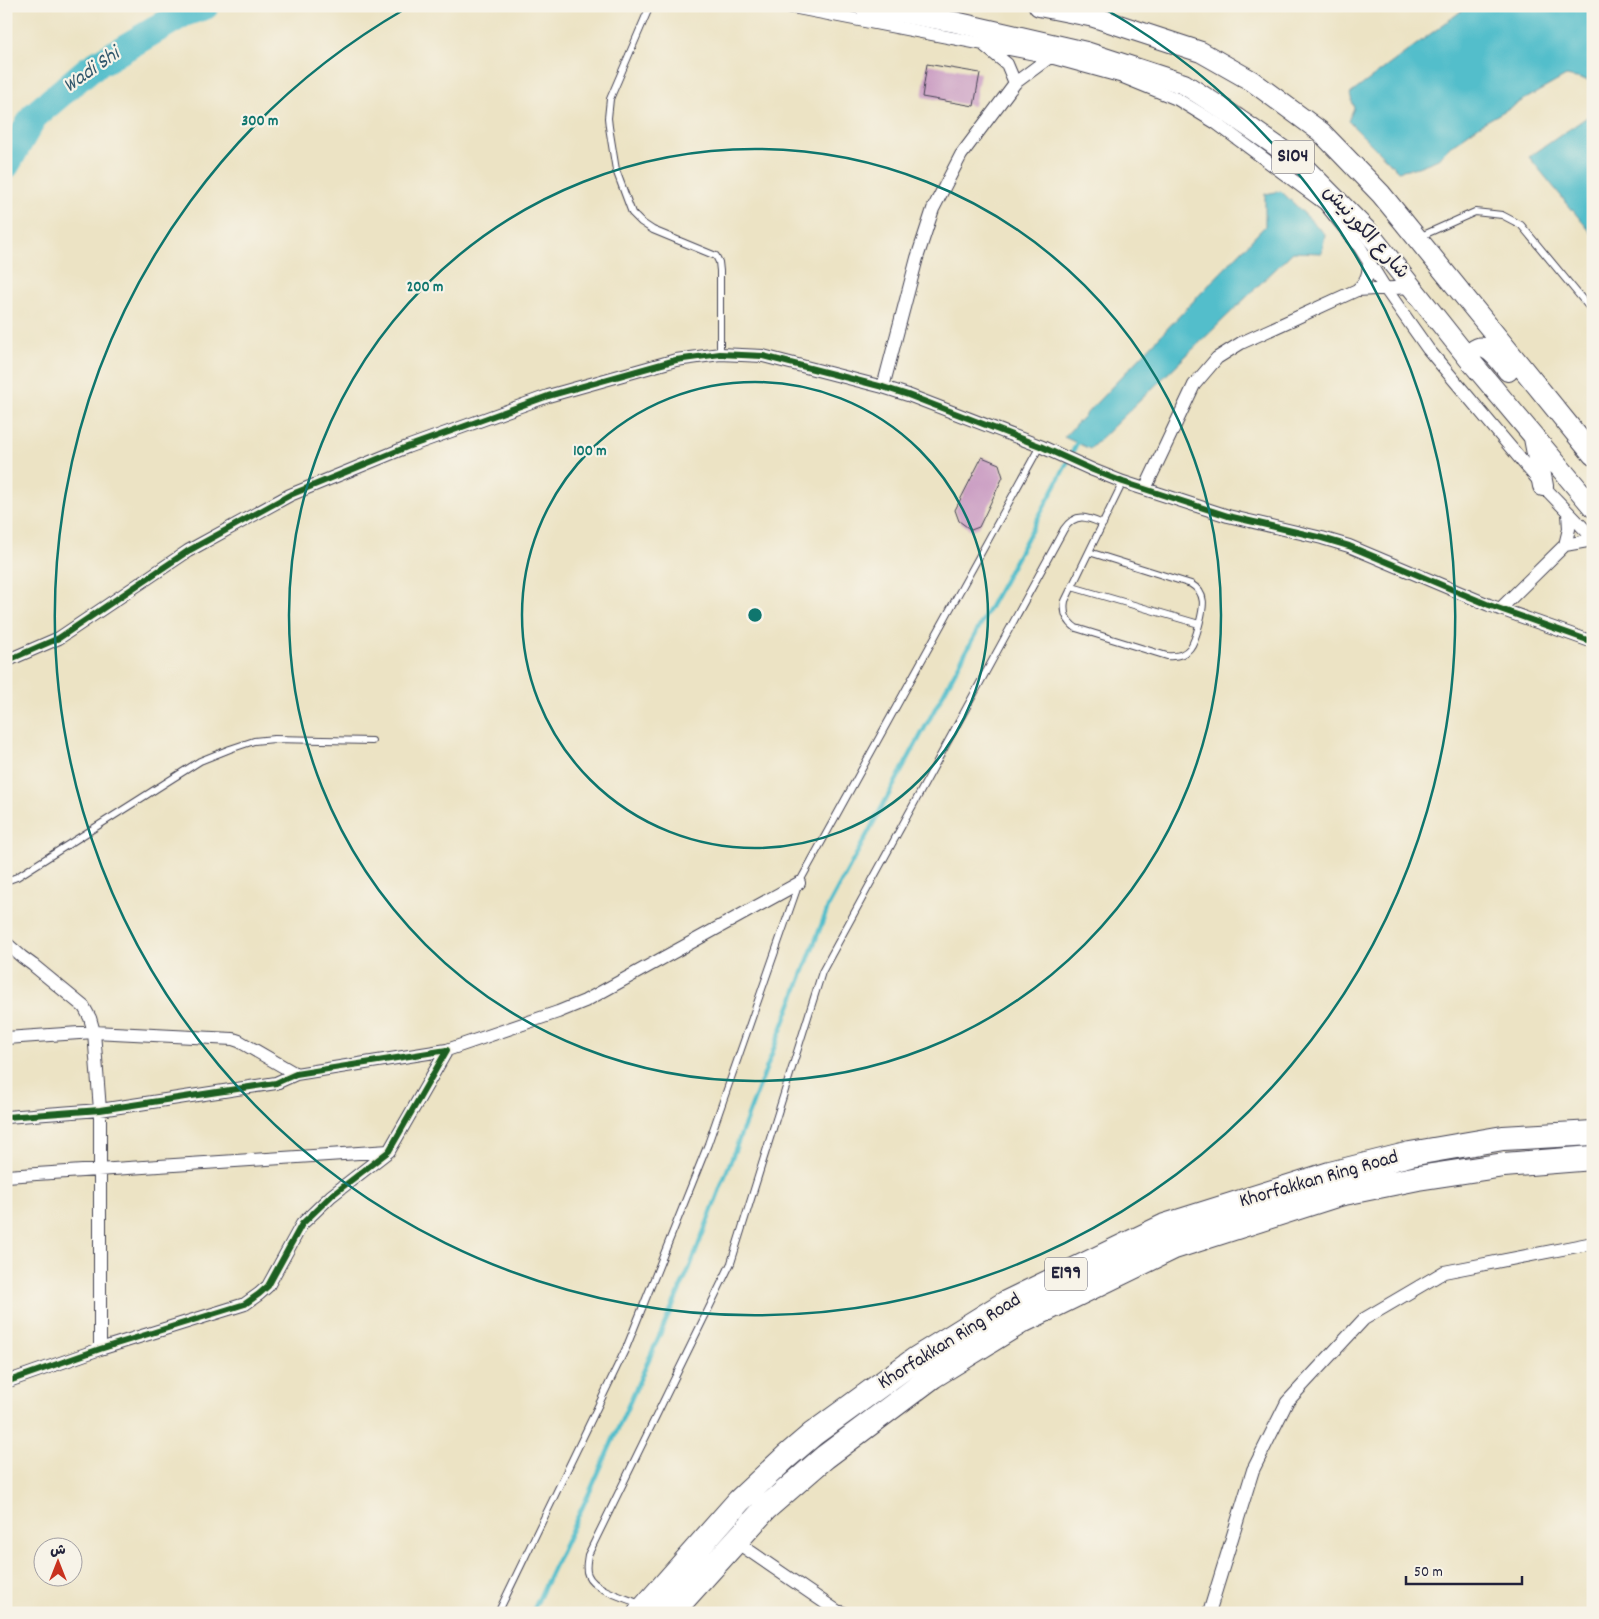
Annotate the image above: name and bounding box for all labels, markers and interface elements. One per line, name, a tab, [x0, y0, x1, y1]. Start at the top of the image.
water label: Wadi Shi	[58, 39, 129, 101]
text: 300 m	[242, 111, 278, 133]
road number: S104	[1272, 140, 1314, 173]
street label: شارع الكورنيش	[1315, 180, 1415, 286]
text: 200 m	[407, 277, 443, 299]
text: 100 m	[573, 441, 607, 463]
centre of rings	[746, 606, 764, 624]
street label: Khorfakkan Ring Road	[1236, 1144, 1402, 1216]
road number: E199	[1045, 1258, 1087, 1290]
street label: Khorfakkan Ring Road	[873, 1287, 1027, 1397]
north arrow	[32, 1536, 82, 1586]
text: ش	[50, 1541, 66, 1561]
scale bar	[1406, 1554, 1523, 1586]
text: 50 m	[1414, 1562, 1443, 1584]

